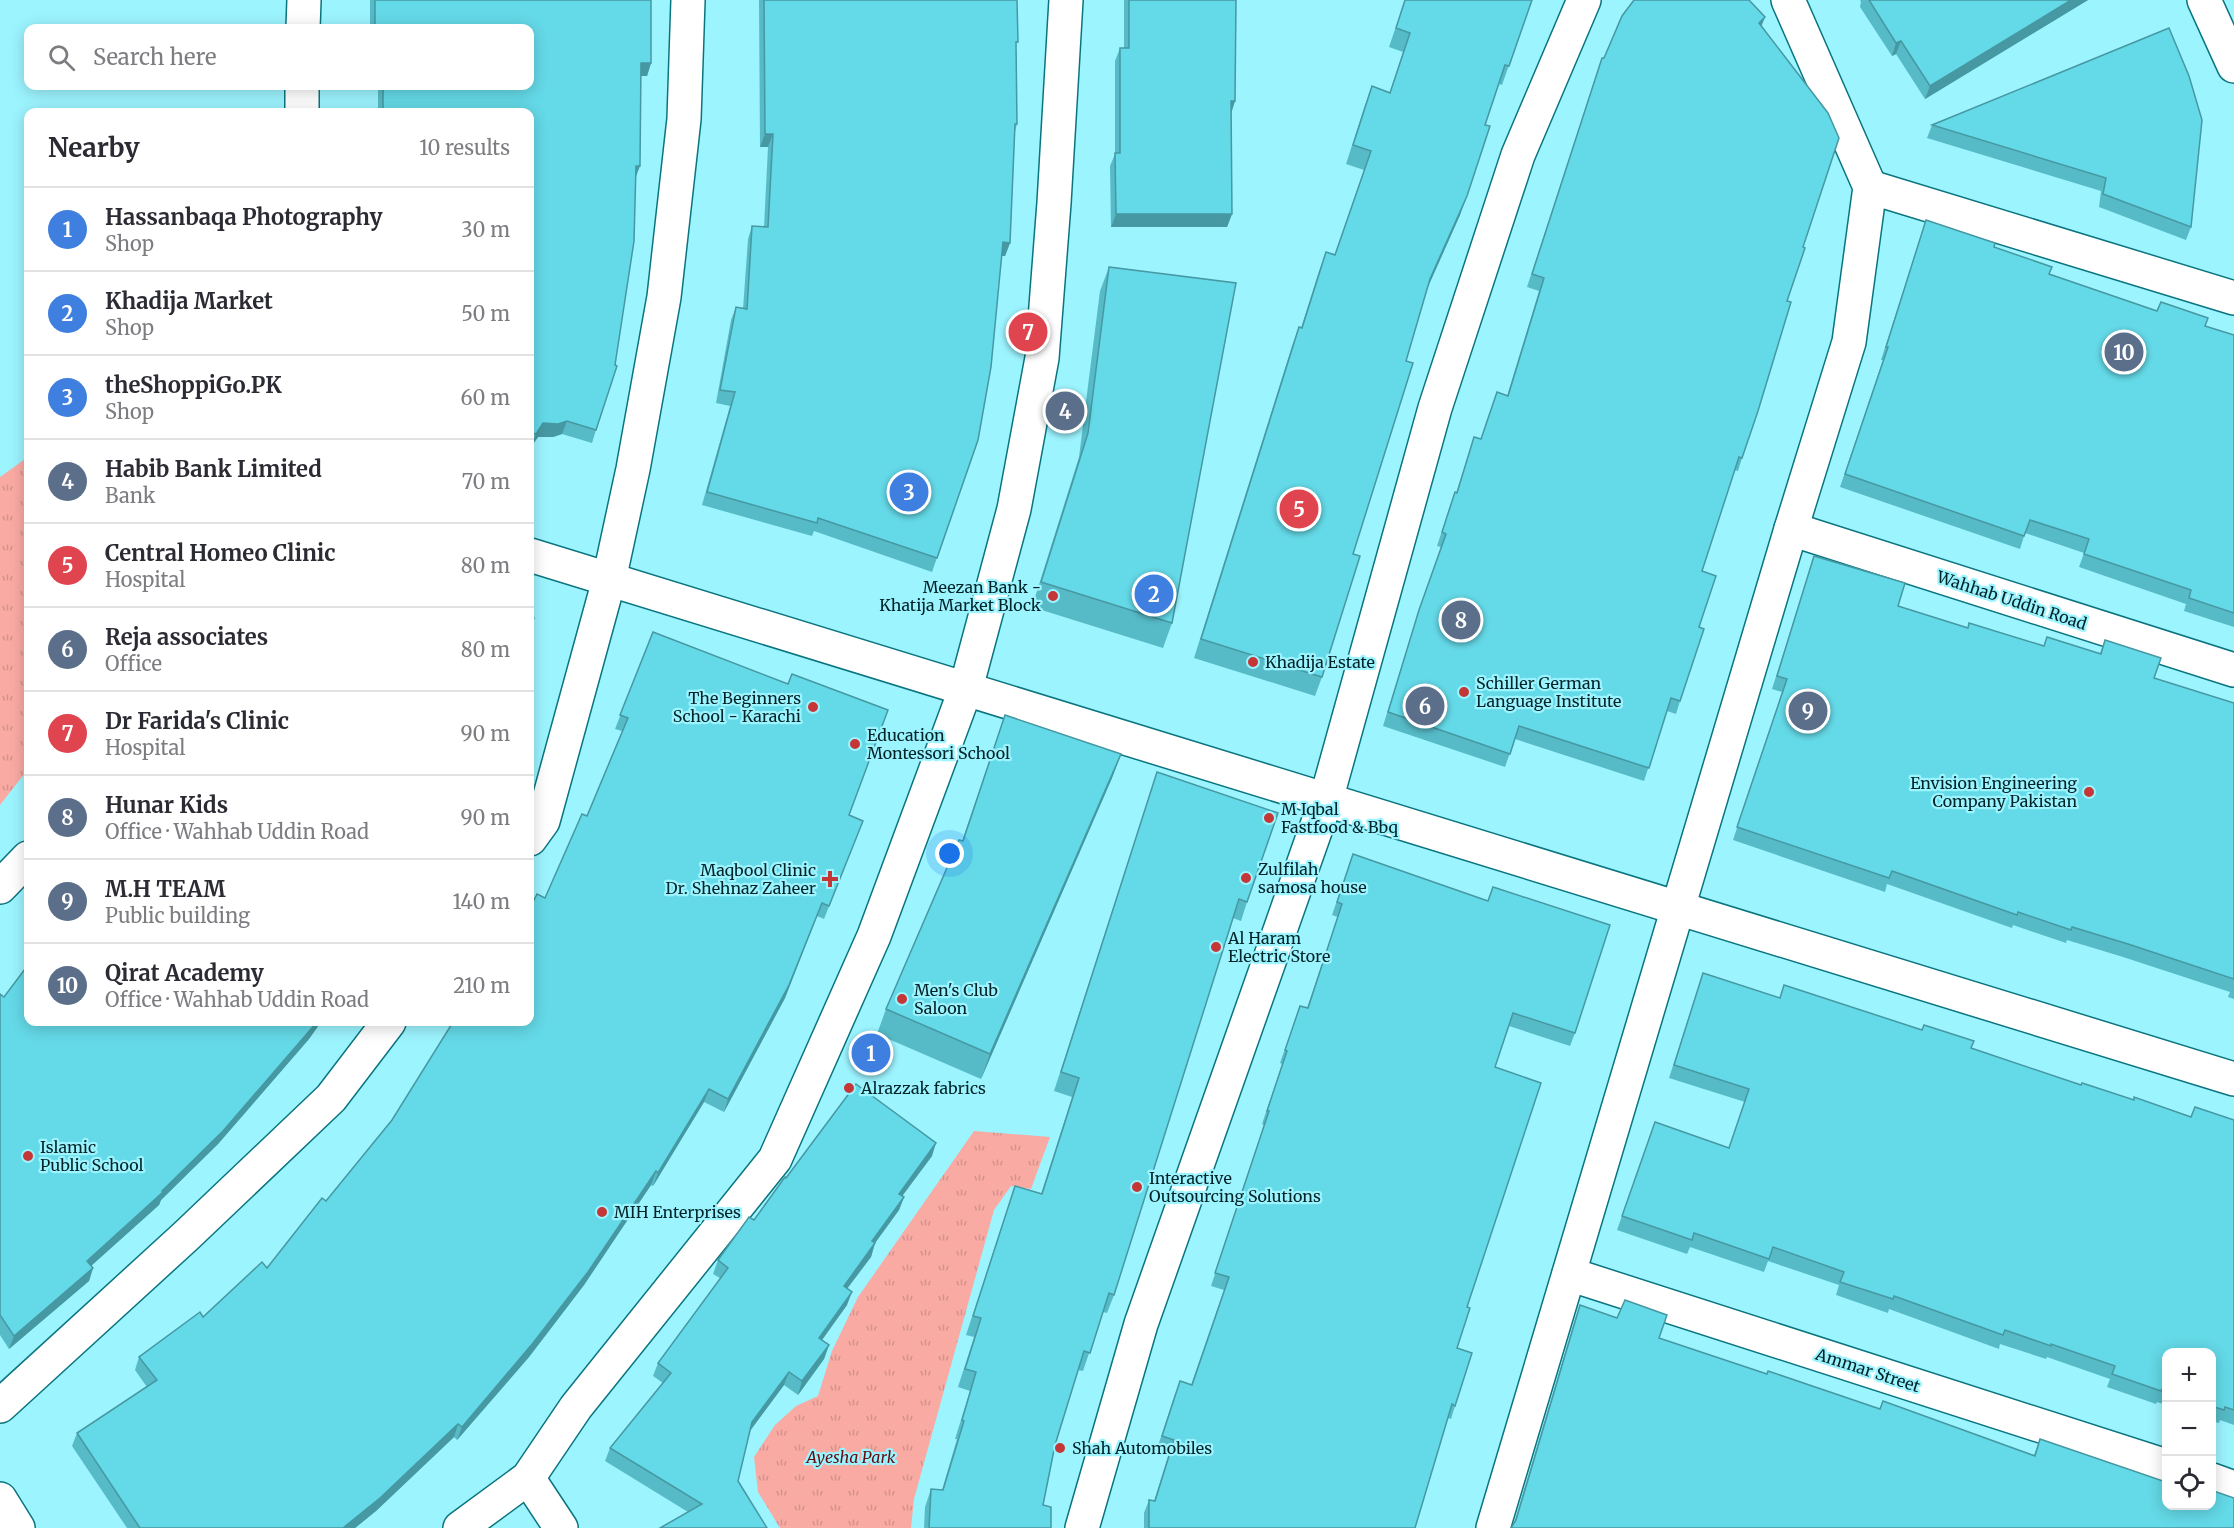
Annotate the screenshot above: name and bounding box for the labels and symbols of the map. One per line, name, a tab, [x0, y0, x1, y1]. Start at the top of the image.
pin: 7	[1008, 310, 1048, 354]
pin: 10	[2104, 330, 2144, 374]
pin: 4	[1046, 388, 1084, 434]
pin: 3	[890, 470, 928, 514]
pin: 5	[1280, 486, 1318, 532]
street label: Wahhab Uddin Road	[1934, 566, 2090, 634]
pin: 2	[1134, 572, 1174, 616]
place label: Meezan Bank - Khatija Market Block	[879, 577, 1042, 615]
marker: Meezan Bank - Khatija Market Block	[1046, 589, 1060, 603]
pin: 8	[1442, 598, 1480, 642]
place label: Khadija Estate	[1265, 652, 1375, 672]
marker: Khadija Estate	[1246, 655, 1260, 669]
place label: Schiller German Language Institute	[1476, 673, 1621, 711]
pin: 6	[1406, 684, 1444, 728]
marker: Schiller German Language Institute	[1457, 685, 1471, 699]
place label: The Beginners School - Karachi	[673, 688, 801, 726]
pin: 9	[1788, 688, 1828, 734]
marker: The Beginners School - Karachi	[806, 700, 820, 714]
place label: Education Montessori School	[867, 725, 1010, 763]
marker: Education Montessori School	[848, 737, 862, 751]
place label: Envision Engineering Company Pakistan	[1910, 773, 2077, 811]
marker: Envision Engineering Company Pakistan	[2082, 785, 2096, 799]
place label: M Iqbal Fastfood & Bbq	[1281, 799, 1398, 837]
marker: M Iqbal Fastfood & Bbq	[1262, 811, 1276, 825]
your location	[935, 839, 964, 868]
place label: Zulfilah samosa house	[1258, 859, 1367, 897]
place label: Maqbool Clinic Dr. Shehnaz Zaheer	[666, 860, 816, 898]
marker: Maqbool Clinic Dr. Shehnaz Zaheer	[821, 870, 839, 888]
marker: Zulfilah samosa house	[1239, 871, 1253, 885]
place label: Al Haram Electric Store	[1227, 928, 1330, 966]
marker: Al Haram Electric Store	[1209, 940, 1223, 954]
place label: Men's Club Saloon	[914, 980, 998, 1018]
marker: Men's Club Saloon	[895, 992, 909, 1006]
pin: 1	[852, 1030, 890, 1076]
place label: Alrazzak fabrics	[860, 1078, 986, 1098]
marker: Alrazzak fabrics	[842, 1081, 856, 1095]
place label: Islamic Public School	[40, 1137, 144, 1175]
marker: Islamic Public School	[21, 1149, 35, 1163]
place label: Interactive Outsourcing Solutions	[1149, 1168, 1321, 1206]
marker: Interactive Outsourcing Solutions	[1130, 1180, 1144, 1194]
place label: MIH Enterprises	[614, 1202, 741, 1222]
marker: MIH Enterprises	[595, 1205, 609, 1219]
street label: Ammar Street	[1812, 1343, 1923, 1396]
place label: Shah Automobiles	[1072, 1438, 1212, 1458]
marker: Shah Automobiles	[1053, 1441, 1067, 1455]
park label: Ayesha Park	[805, 1447, 896, 1467]

